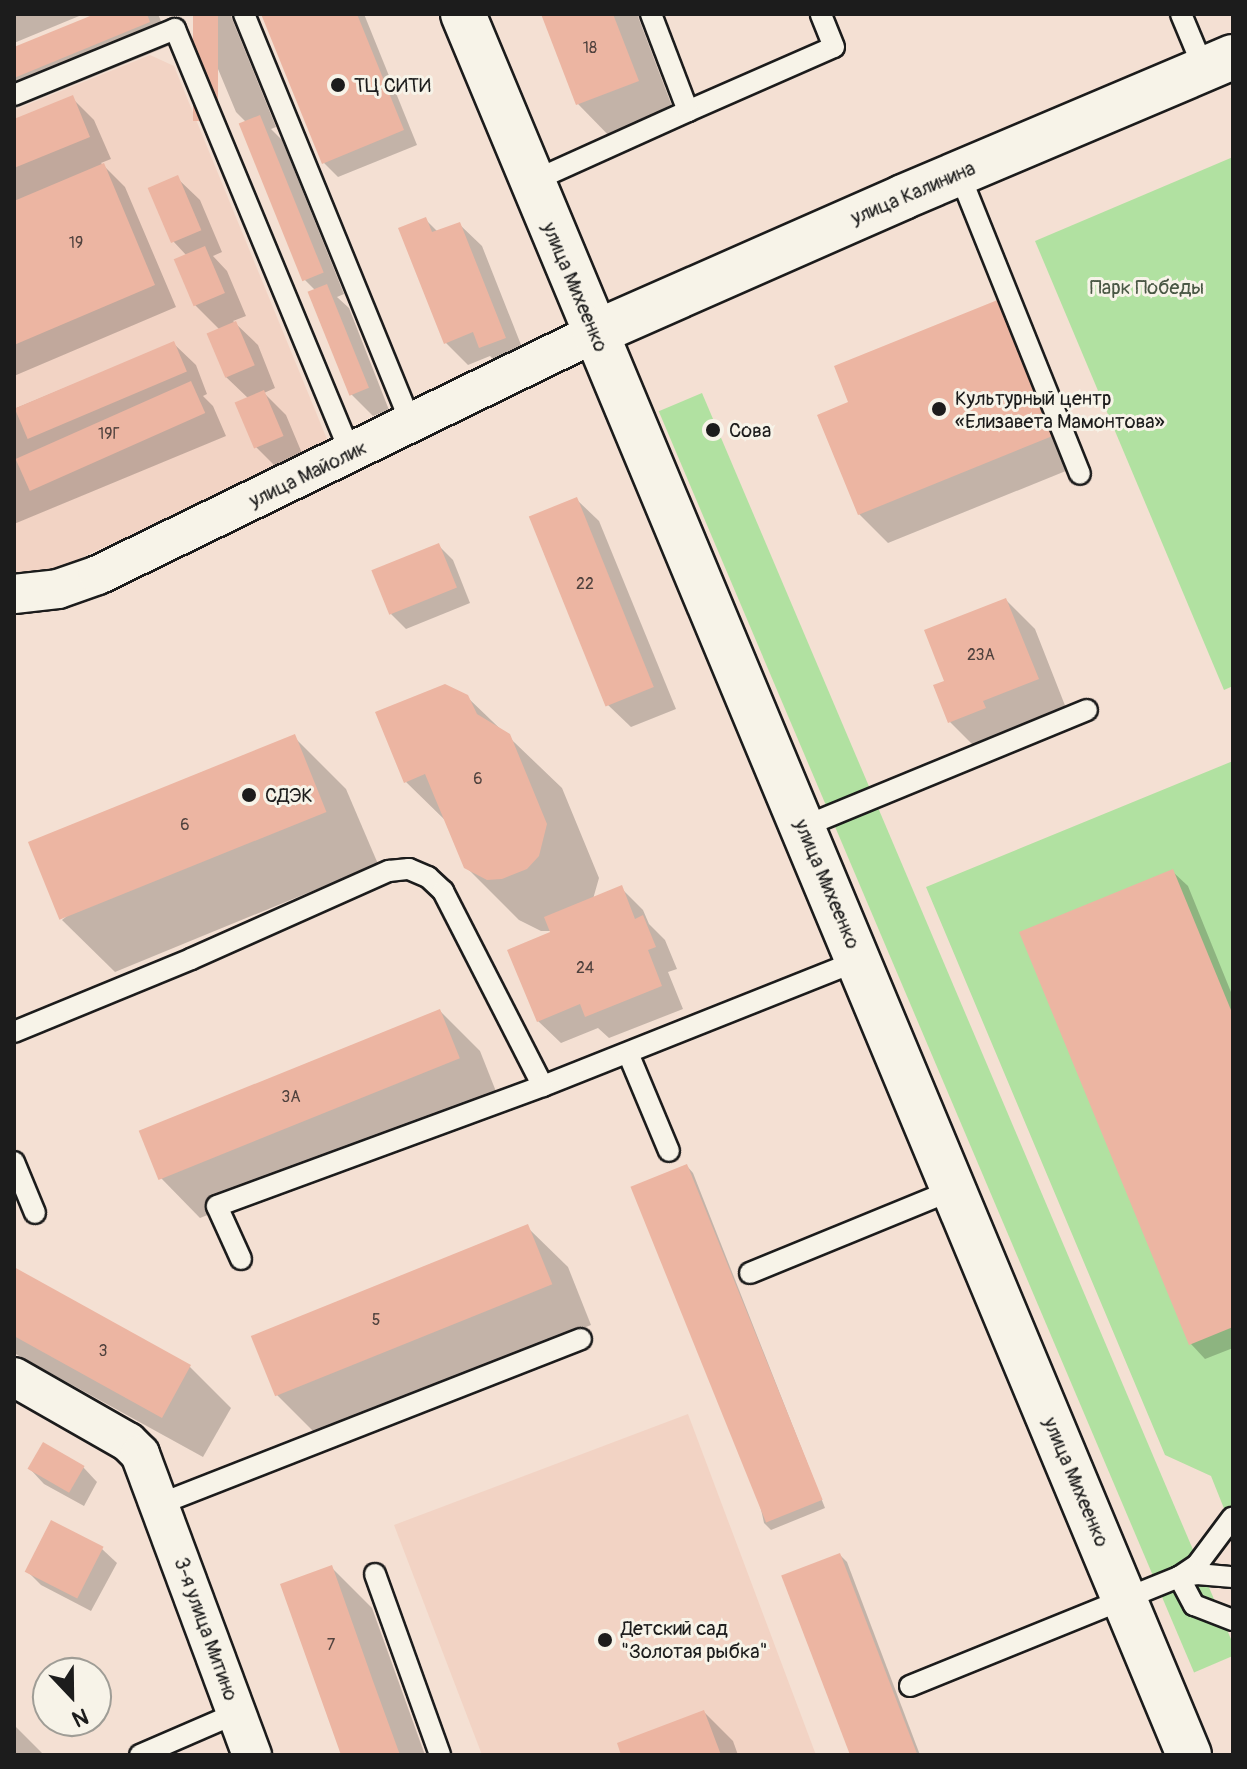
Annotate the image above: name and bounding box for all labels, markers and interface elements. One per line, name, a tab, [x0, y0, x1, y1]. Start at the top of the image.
house number: 18	[583, 38, 597, 58]
place label: ТЦ СИТИ	[354, 73, 431, 97]
marker: ТЦ СИТИ	[329, 76, 347, 94]
street label: улица Калинина	[847, 156, 979, 230]
street label: улица Михеенко	[537, 219, 613, 355]
house number: 19	[69, 233, 83, 253]
park label: Парк Победы	[1090, 275, 1204, 299]
place label: Культурный центр «Елизавета Мамонтова»	[955, 386, 1165, 433]
marker: Культурный центр «Елизавета Мамонтова»	[930, 400, 948, 418]
place label: Сова	[729, 418, 771, 442]
marker: Сова	[704, 421, 722, 439]
house number: 19Г	[98, 424, 120, 444]
street label: улица Майолик	[245, 435, 371, 513]
house number: 22	[576, 574, 594, 594]
house number: 23А	[967, 645, 995, 665]
house number: 6	[473, 769, 483, 789]
place label: СДЭК	[265, 783, 313, 807]
marker: СДЭК	[240, 786, 258, 804]
house number: 6	[180, 815, 190, 835]
street label: улица Михеенко	[789, 816, 865, 952]
house number: 24	[576, 958, 594, 978]
house number: 3А	[281, 1087, 301, 1107]
house number: 5	[372, 1310, 380, 1330]
house number: 3	[99, 1341, 107, 1361]
street label: улица Михеенко	[1038, 1414, 1114, 1550]
street label: 3-я улица Митино	[169, 1554, 243, 1704]
place label: Детский сад "Золотая рыбка"	[621, 1616, 768, 1663]
marker: Детский сад "Золотая рыбка"	[596, 1631, 614, 1649]
house number: 7	[327, 1635, 335, 1655]
north arrow	[32, 1657, 112, 1737]
text: N	[68, 1702, 92, 1733]

